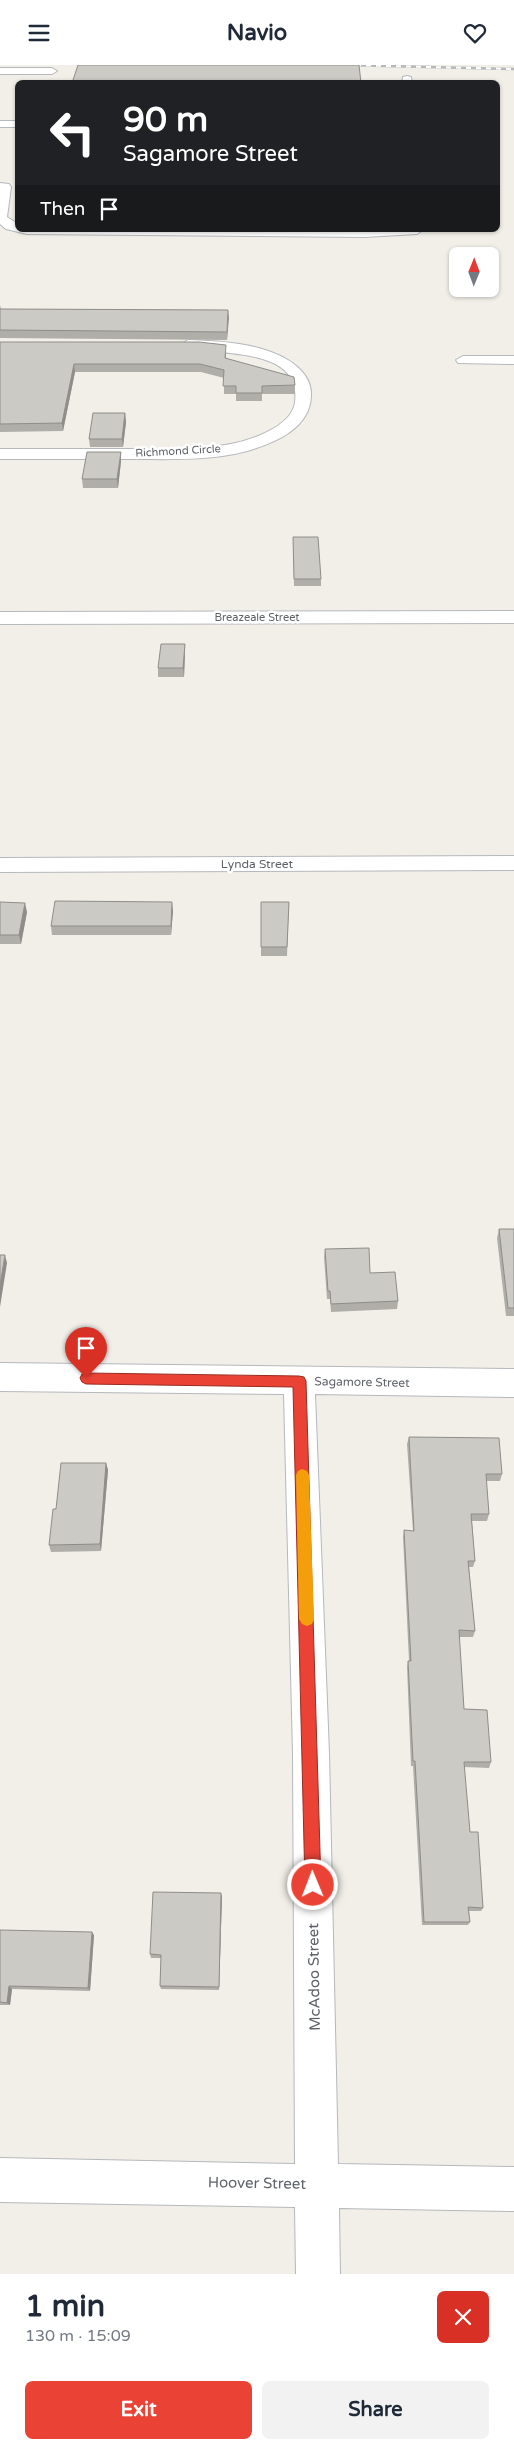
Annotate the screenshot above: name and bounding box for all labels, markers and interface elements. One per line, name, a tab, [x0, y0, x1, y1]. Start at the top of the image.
icon: menu	[25, 19, 53, 47]
icon: heart	[461, 19, 489, 47]
text: Navio	[227, 20, 287, 46]
text: 90 m	[123, 99, 208, 141]
icon: left	[40, 100, 105, 165]
text: Sagamore Street	[123, 141, 298, 167]
icon: arrive	[95, 195, 123, 223]
text: Then	[40, 198, 85, 220]
north arrow	[449, 247, 499, 297]
map controls	[449, 247, 499, 297]
street label: Richmond Circle	[135, 442, 221, 460]
street label: Breazeale Street	[214, 611, 300, 624]
street label: Lynda Street	[221, 857, 294, 871]
pin	[65, 1327, 107, 1378]
icon: arrive	[72, 1334, 100, 1362]
street label: Sagamore Street	[314, 1374, 410, 1390]
position arrow	[286, 1858, 338, 1910]
street label: McAdoo Street	[304, 1923, 324, 2031]
street label: Hoover Street	[208, 2173, 306, 2193]
text: 1 min	[25, 2288, 105, 2325]
button: close	[437, 2291, 489, 2343]
text: 130 m · 15:09	[25, 2326, 131, 2346]
button: Exit	[25, 2381, 252, 2439]
button: Share	[262, 2381, 489, 2439]

